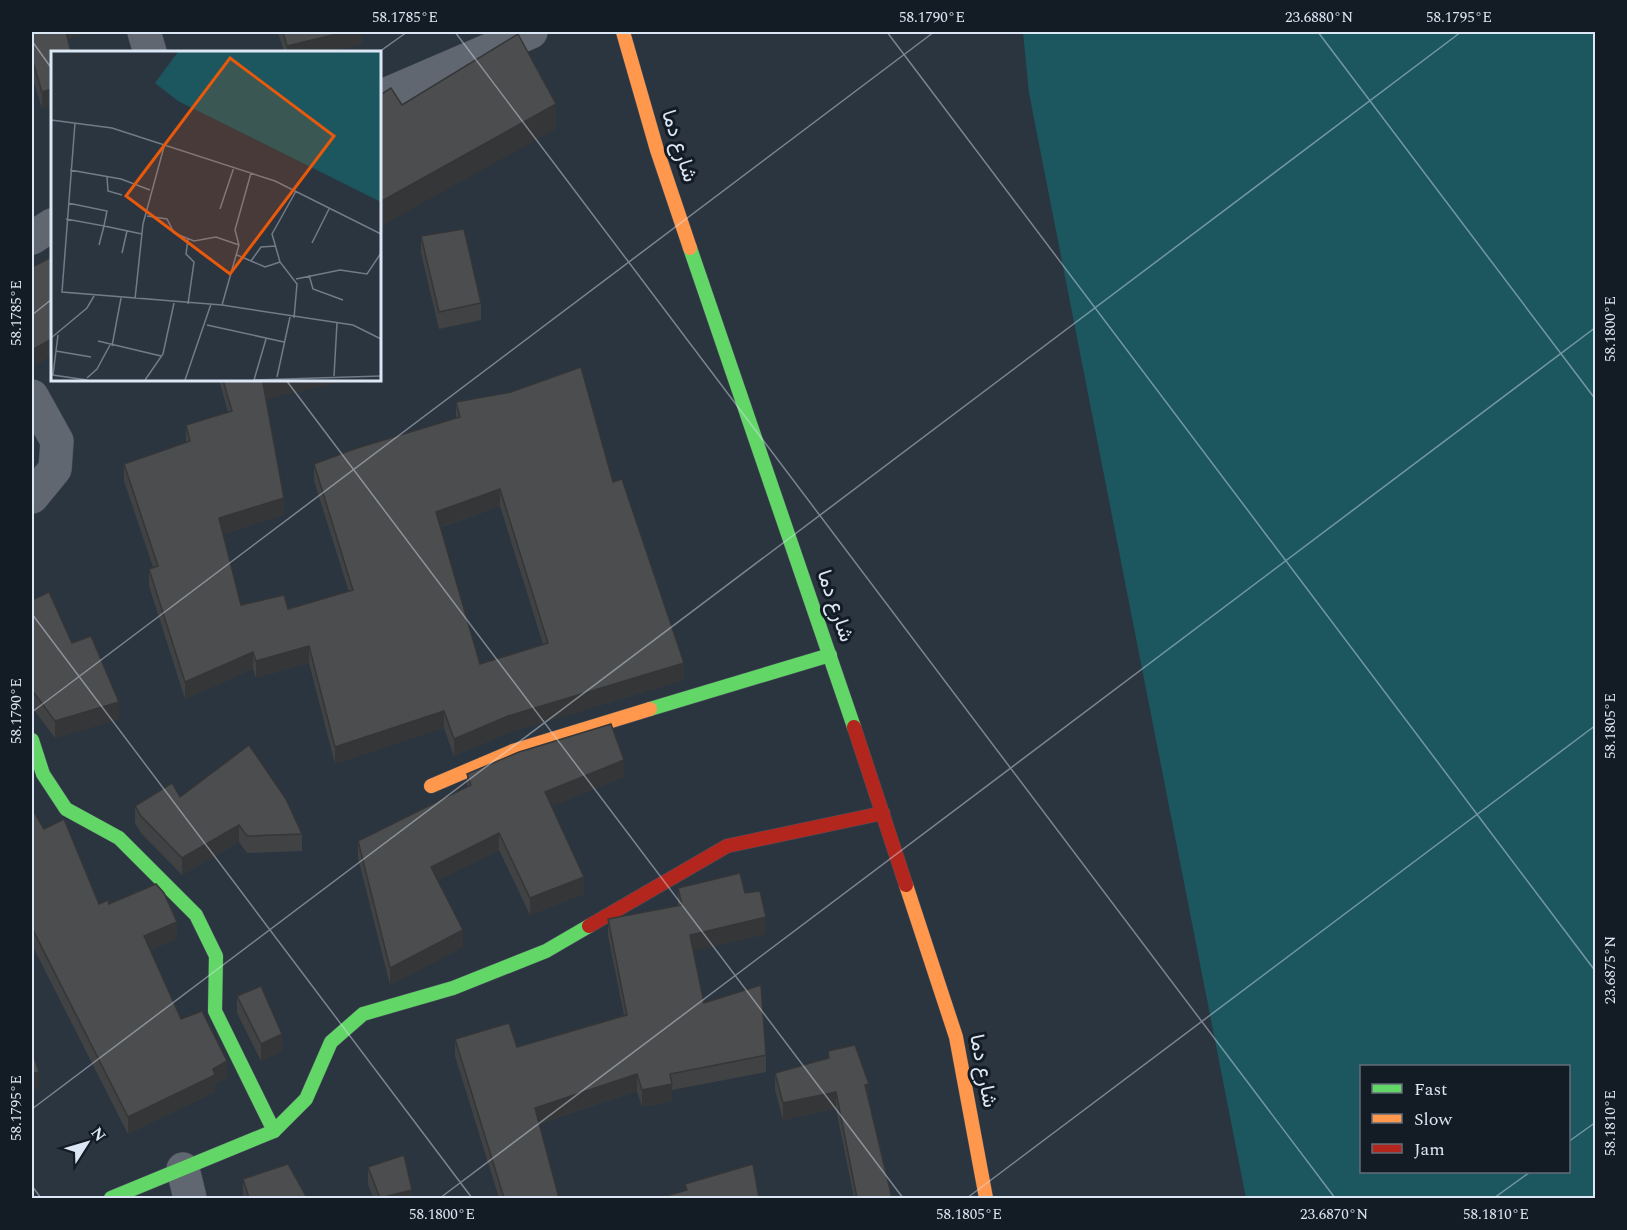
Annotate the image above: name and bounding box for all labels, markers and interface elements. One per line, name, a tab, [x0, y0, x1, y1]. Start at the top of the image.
text: 58.1785°E	[372, 6, 438, 29]
text: 58.1790°E	[899, 6, 965, 29]
text: 23.6880°N	[1285, 6, 1353, 29]
text: 58.1795°E	[1426, 6, 1492, 29]
inset map	[51, 51, 381, 381]
street label: شارع دما	[652, 106, 706, 186]
text: 58.1785°E	[5, 280, 28, 346]
text: 58.1800°E	[1599, 296, 1622, 362]
street label: شارع دما	[808, 566, 862, 646]
text: 58.1790°E	[5, 678, 28, 744]
text: 58.1805°E	[1599, 693, 1622, 759]
text: 23.6875°N	[1599, 936, 1622, 1004]
street label: شارع دما	[960, 1032, 1006, 1110]
legend	[1360, 1065, 1570, 1173]
text: 58.1795°E	[5, 1075, 28, 1141]
text: Fast	[1414, 1076, 1447, 1103]
text: 58.1810°E	[1599, 1090, 1622, 1156]
text: Slow	[1414, 1106, 1453, 1133]
north arrow	[57, 1113, 117, 1173]
text: N	[85, 1122, 112, 1147]
text: Jam	[1414, 1136, 1445, 1163]
text: 58.1800°E	[409, 1203, 475, 1226]
text: 58.1805°E	[936, 1203, 1002, 1226]
text: 23.6870°N	[1300, 1203, 1368, 1226]
text: 58.1810°E	[1463, 1203, 1529, 1226]

